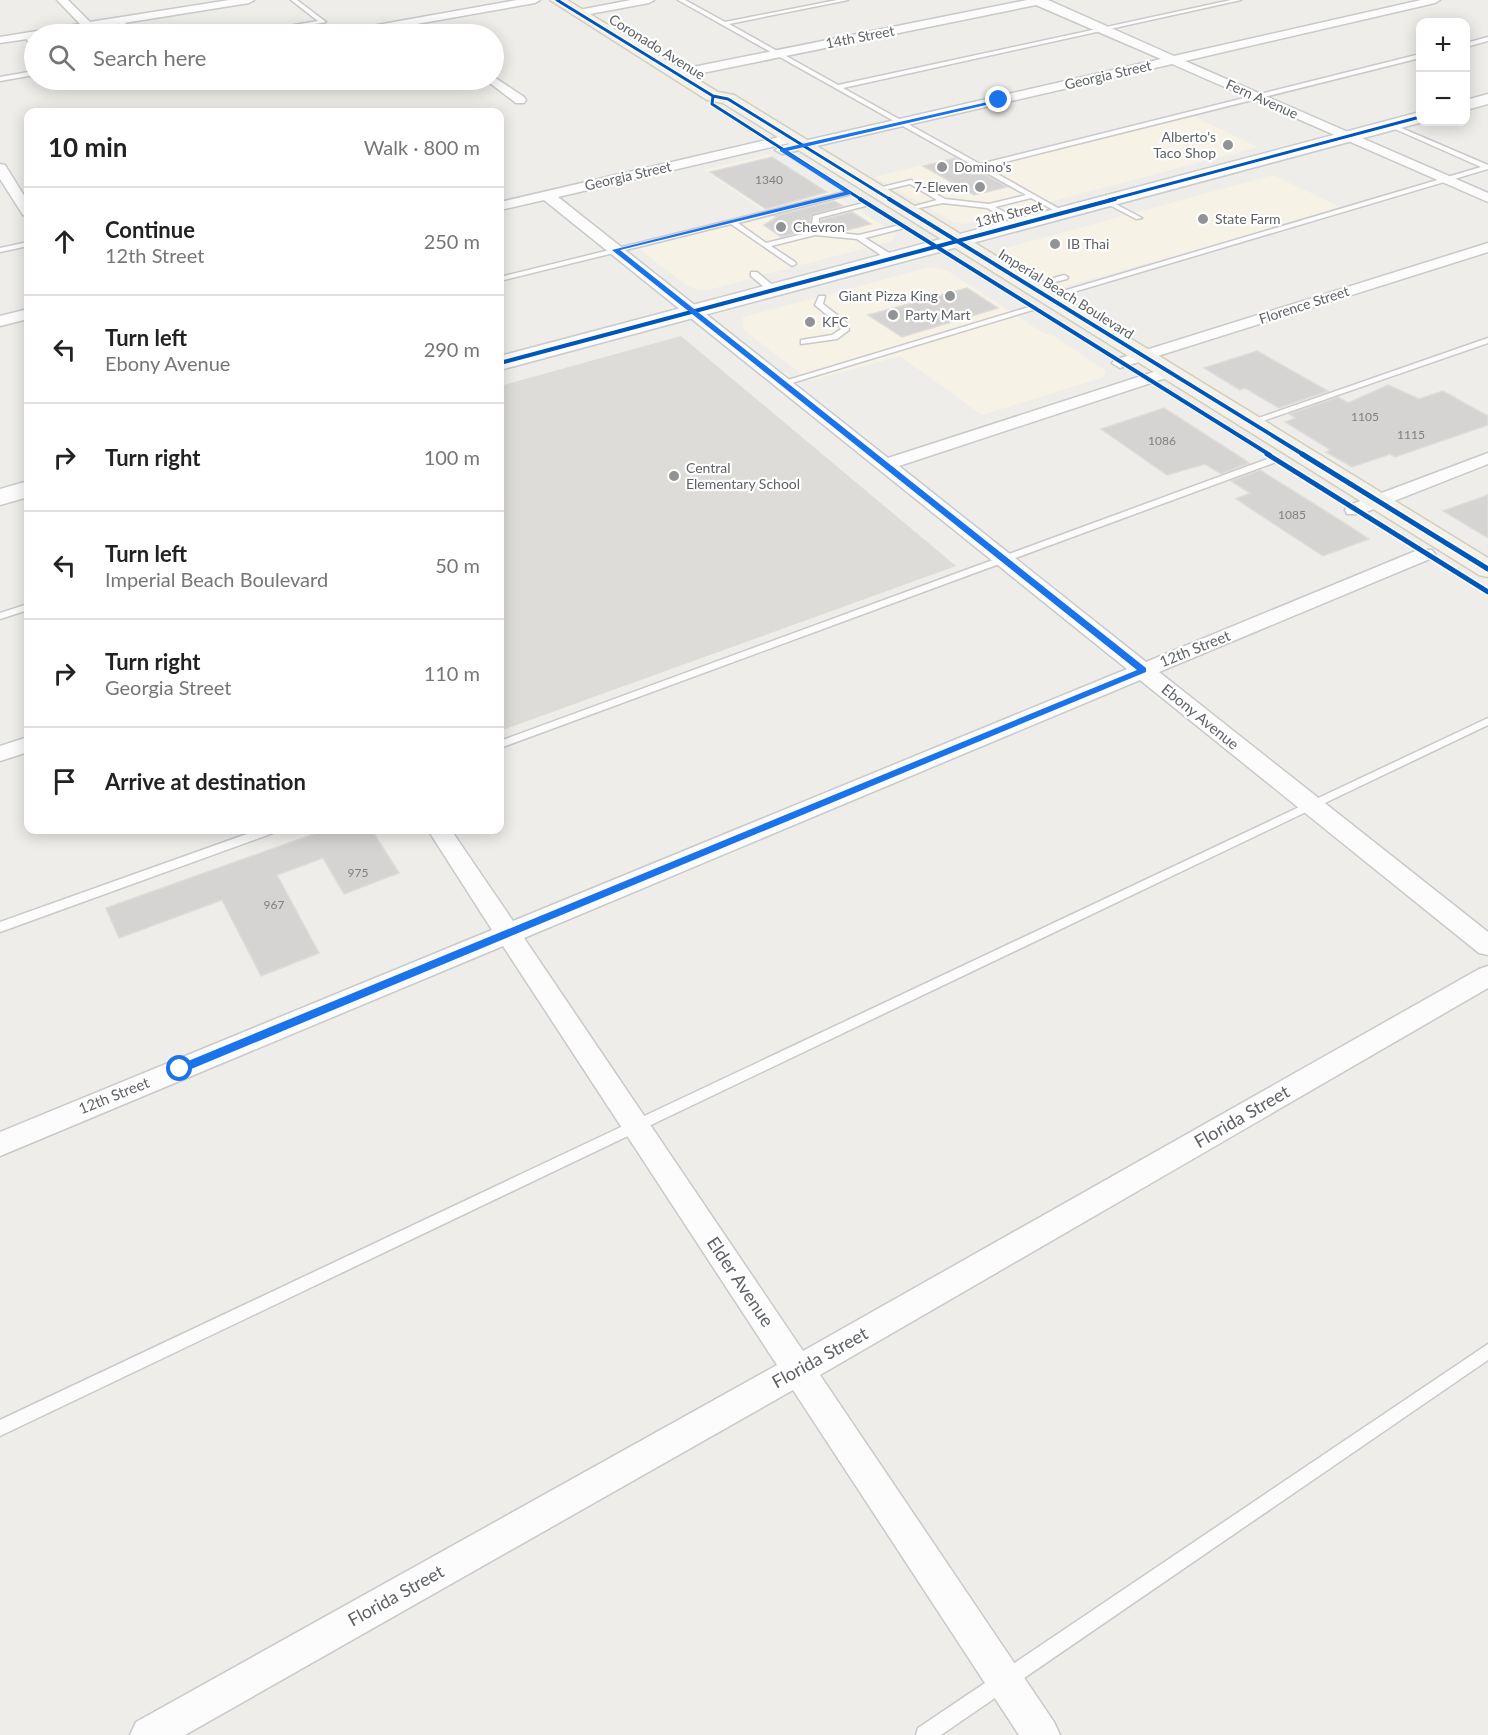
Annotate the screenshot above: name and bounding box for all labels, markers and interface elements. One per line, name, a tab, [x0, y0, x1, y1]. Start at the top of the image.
street label: Coronado Avenue	[606, 10, 708, 83]
map controls	[1416, 18, 1470, 126]
button: +	[1416, 18, 1470, 72]
street label: 14th Street	[824, 22, 896, 51]
search box	[24, 24, 504, 90]
icon: search	[45, 41, 78, 74]
text: Search here	[93, 44, 206, 71]
street label: Georgia Street	[1063, 56, 1153, 93]
button: −	[1416, 72, 1470, 126]
street label: Fern Avenue	[1224, 75, 1301, 122]
route end	[985, 86, 1011, 112]
place label: Alberto's Taco Shop	[1153, 128, 1216, 161]
text: 10 min	[48, 131, 128, 163]
text: Walk · 800 m	[364, 135, 480, 159]
marker: Alberto's Taco Shop	[1221, 138, 1235, 152]
street label: Georgia Street	[583, 157, 673, 194]
place label: Domino's	[954, 158, 1012, 175]
marker: Domino's	[935, 160, 949, 174]
house number: 1340	[755, 172, 783, 187]
place label: 7-Eleven	[914, 178, 968, 195]
marker: 7-Eleven	[973, 180, 987, 194]
street label: 13th Street	[973, 196, 1045, 231]
place label: State Farm	[1215, 210, 1281, 227]
marker: State Farm	[1196, 212, 1210, 226]
text: Continue	[105, 216, 195, 243]
place label: Chevron	[793, 218, 845, 235]
marker: Chevron	[774, 220, 788, 234]
icon: ahead	[48, 225, 81, 258]
text: 250 m	[424, 229, 480, 253]
place label: IB Thai	[1067, 235, 1109, 252]
marker: IB Thai	[1048, 237, 1062, 251]
text: 12th Street	[105, 243, 204, 267]
street label: Imperial Beach Boulevard	[996, 245, 1137, 342]
street label: Florence Street	[1257, 282, 1351, 327]
place label: Giant Pizza King	[839, 287, 938, 304]
marker: Giant Pizza King	[943, 289, 957, 303]
place label: Party Mart	[905, 306, 971, 323]
marker: Party Mart	[886, 308, 900, 322]
place label: KFC	[822, 313, 849, 330]
marker: KFC	[803, 315, 817, 329]
text: Turn left	[105, 324, 187, 351]
icon: left	[48, 333, 81, 366]
text: 290 m	[424, 337, 480, 361]
text: Ebony Avenue	[105, 351, 230, 375]
house number: 1105	[1351, 409, 1379, 424]
house number: 1115	[1397, 427, 1425, 442]
house number: 1086	[1148, 433, 1176, 448]
icon: right	[48, 441, 81, 474]
text: Turn right	[105, 444, 200, 471]
text: 100 m	[424, 445, 480, 469]
place label: Central Elementary School	[686, 459, 800, 492]
marker: Central Elementary School	[667, 469, 681, 483]
house number: 1085	[1278, 507, 1306, 522]
text: Turn left	[105, 540, 187, 567]
icon: left	[48, 549, 81, 582]
text: 50 m	[435, 553, 480, 577]
text: Imperial Beach Boulevard	[105, 567, 328, 591]
street label: 12th Street	[1157, 626, 1233, 670]
text: Turn right	[105, 648, 200, 675]
icon: right	[48, 657, 81, 690]
text: 110 m	[424, 661, 480, 685]
text: Georgia Street	[105, 675, 231, 699]
street label: Ebony Avenue	[1158, 680, 1243, 753]
icon: arrive	[48, 765, 81, 798]
text: Arrive at destination	[105, 768, 306, 795]
house number: 975	[348, 865, 368, 880]
house number: 967	[264, 897, 284, 912]
route start	[166, 1055, 192, 1081]
street label: 12th Street	[76, 1073, 152, 1117]
street label: Florida Street	[1190, 1080, 1294, 1152]
street label: Elder Avenue	[703, 1232, 779, 1331]
street label: Florida Street	[768, 1321, 872, 1393]
street label: Florida Street	[344, 1559, 448, 1631]

